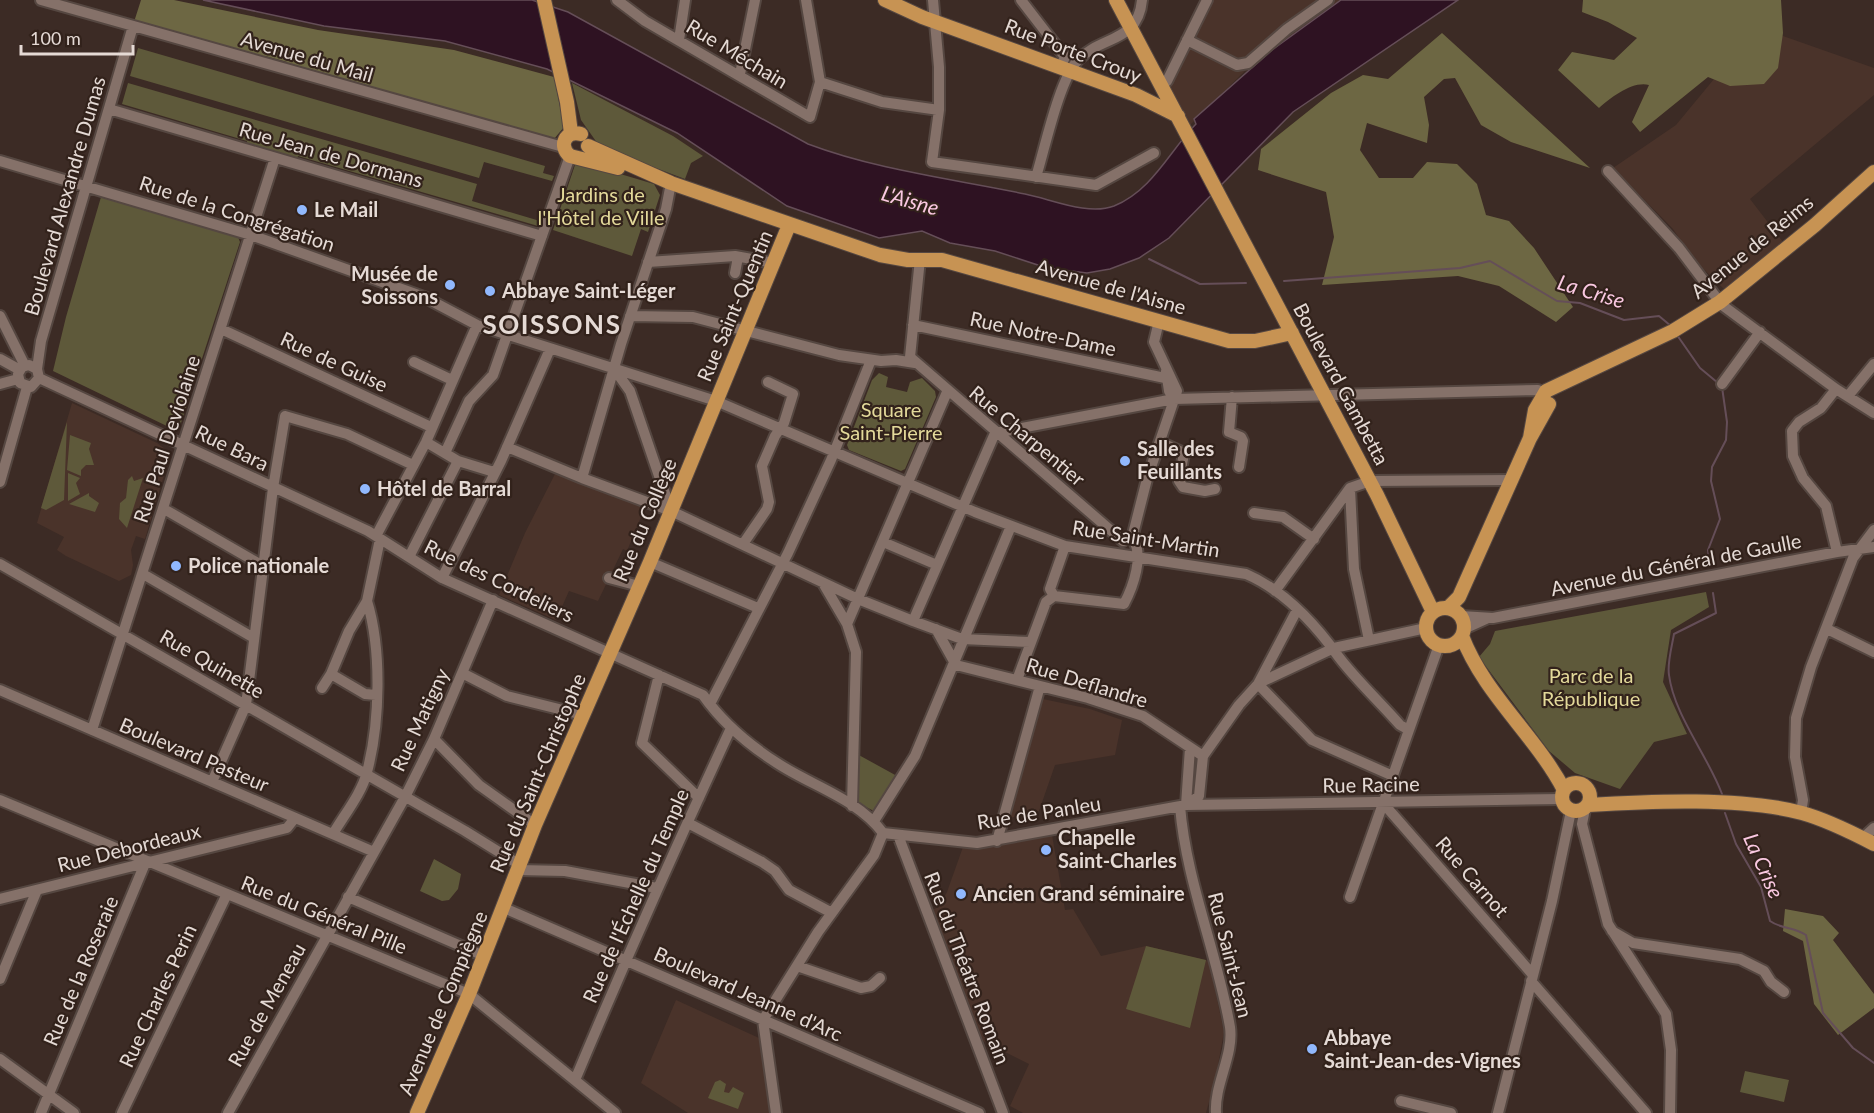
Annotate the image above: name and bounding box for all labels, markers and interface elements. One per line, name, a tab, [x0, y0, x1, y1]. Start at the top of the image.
street label: Rue Méchain	[682, 13, 793, 93]
street label: Rue Porte Crouy	[1001, 13, 1146, 87]
scale bar	[21, 18, 134, 56]
street label: Avenue du Mail	[238, 26, 376, 86]
text: 100 m	[30, 27, 81, 49]
street label: Boulevard Alexandre Dumas	[18, 73, 110, 318]
street label: Rue Jean de Dormans	[237, 116, 426, 192]
street label: Rue de la Congrégation	[137, 170, 338, 256]
water label: L'Aisne	[879, 179, 942, 220]
park label: Jardins de l'Hôtel de Ville	[538, 182, 664, 229]
street label: Avenue de Reims	[1685, 190, 1817, 303]
place label: Le Mail	[314, 197, 378, 221]
marker: Le Mail	[295, 203, 309, 217]
street label: Rue Saint-Quentin	[691, 226, 777, 385]
street label: Avenue de l'Aisne	[1034, 253, 1189, 319]
place label: Musée de Soissons	[351, 261, 438, 308]
water label: La Crise	[1555, 269, 1628, 313]
marker: Musée de Soissons	[443, 278, 457, 292]
place label: Abbaye Saint-Léger	[501, 278, 676, 302]
marker: Abbaye Saint-Léger	[483, 284, 497, 298]
street label: Boulevard Gambetta	[1289, 299, 1395, 469]
street label: Rue Notre-Dame	[968, 306, 1119, 360]
district label: SOISSONS	[483, 308, 621, 340]
street label: Rue de Guise	[277, 326, 392, 396]
street label: Rue Paul Deviolaine	[128, 352, 204, 525]
street label: Rue Charpentier	[965, 380, 1091, 491]
park label: Square Saint-Pierre	[839, 397, 943, 444]
street label: Rue Bara	[192, 419, 273, 475]
place label: Salle des Feuillants	[1137, 436, 1222, 483]
street label: Rue du Collège	[607, 454, 681, 585]
marker: Salle des Feuillants	[1118, 454, 1132, 468]
place label: Hôtel de Barral	[377, 476, 511, 500]
marker: Hôtel de Barral	[358, 482, 372, 496]
street label: Rue Saint-Martin	[1071, 515, 1222, 562]
street label: Avenue du Général de Gaulle	[1548, 528, 1803, 600]
street label: Rue des Cordeliers	[421, 533, 578, 627]
place label: Police nationale	[188, 553, 329, 577]
marker: Police nationale	[169, 559, 183, 573]
street label: Rue Quinette	[156, 624, 269, 703]
street label: Rue Deflandre	[1024, 652, 1151, 712]
park label: Parc de la République	[1542, 663, 1640, 710]
street label: Rue Matigny	[385, 664, 454, 775]
street label: Rue du Saint-Christophe	[484, 669, 590, 876]
street label: Boulevard Pasteur	[116, 712, 273, 797]
street label: Rue Racine	[1322, 771, 1420, 797]
street label: Rue de l'Échelle du Temple	[577, 785, 693, 1006]
street label: Rue de Panleu	[975, 790, 1102, 834]
street label: Rue Debordeaux	[55, 818, 203, 876]
place label: Chapelle Saint-Charles	[1058, 825, 1177, 872]
water label: La Crise	[1739, 829, 1790, 902]
street label: Rue Carnot	[1431, 831, 1514, 922]
marker: Chapelle Saint-Charles	[1039, 843, 1053, 857]
street label: Rue du Théatre Romain	[920, 868, 1016, 1067]
street label: Rue du Général Pille	[238, 870, 411, 958]
place label: Ancien Grand séminaire	[972, 881, 1185, 905]
marker: Ancien Grand séminaire	[954, 887, 968, 901]
street label: Rue Saint-Jean	[1204, 889, 1258, 1020]
street label: Rue de la Roseraie	[38, 892, 122, 1049]
street label: Avenue de Compiègne	[392, 907, 492, 1098]
street label: Rue Charles Perin	[113, 920, 201, 1071]
street label: Rue de Meneau	[222, 939, 310, 1070]
street label: Boulevard Jeanne d'Arc	[650, 941, 847, 1046]
place label: Abbaye Saint-Jean-des-Vignes	[1323, 1025, 1521, 1072]
marker: Abbaye Saint-Jean-des-Vignes	[1305, 1042, 1319, 1056]

